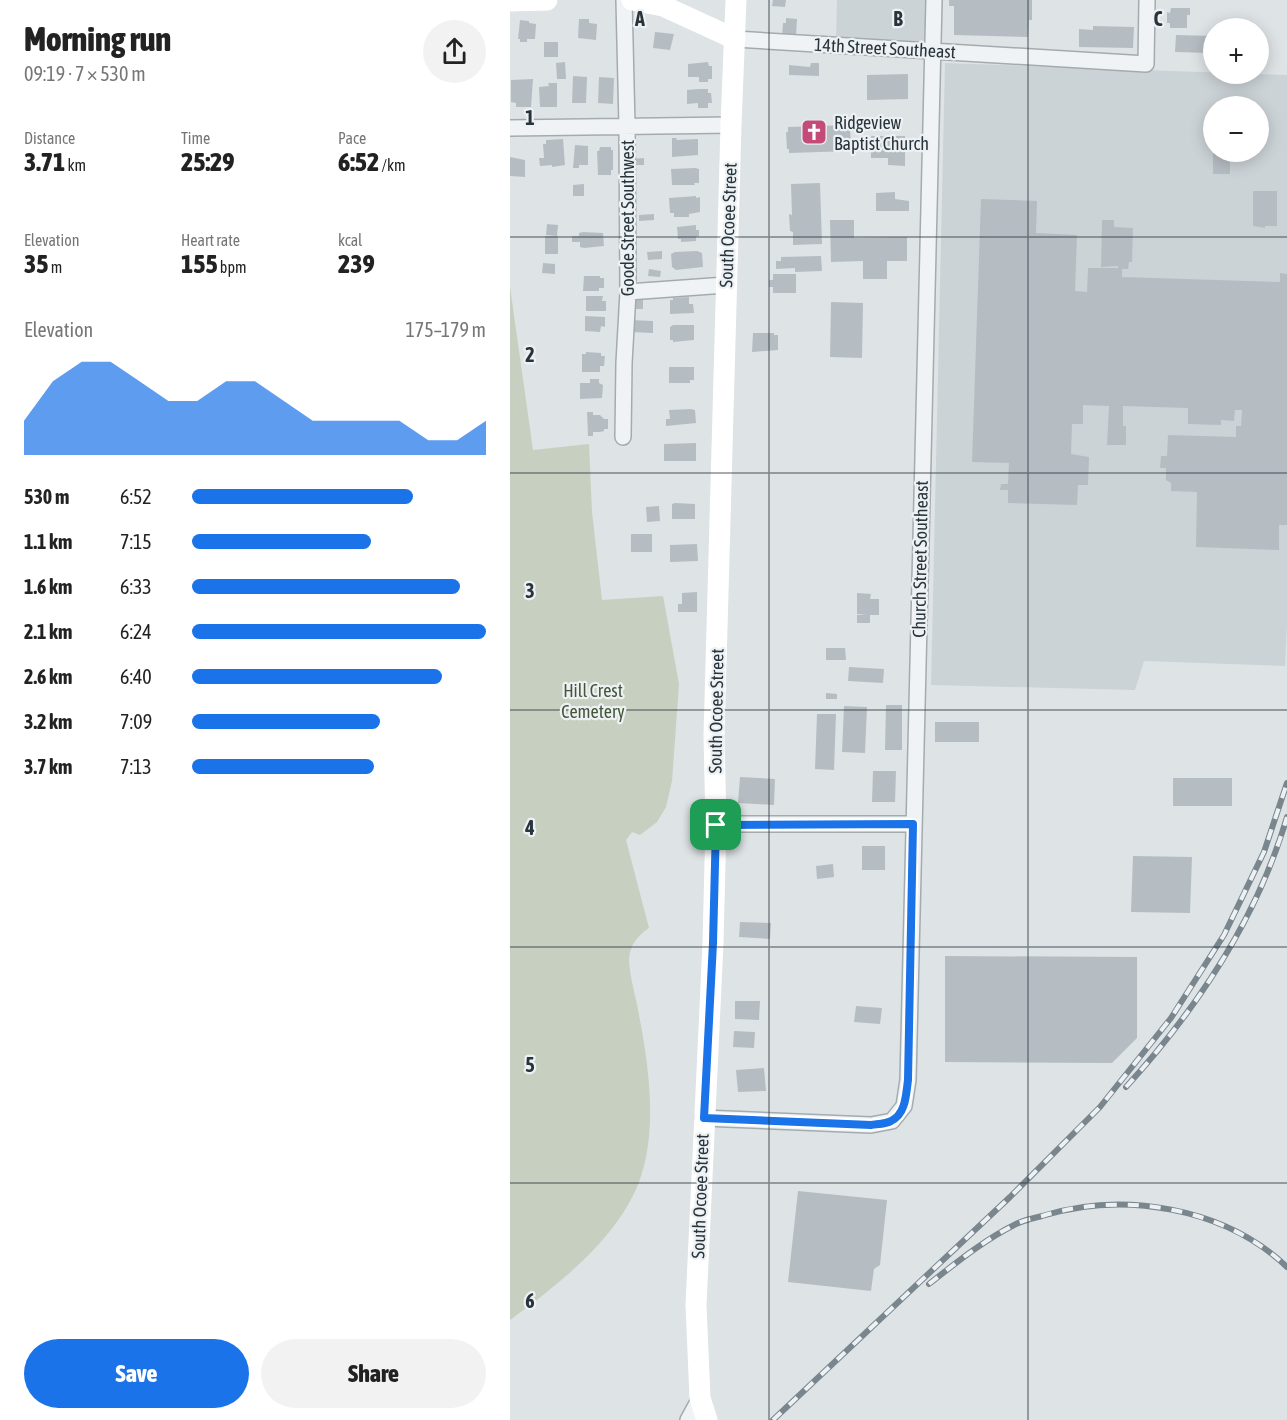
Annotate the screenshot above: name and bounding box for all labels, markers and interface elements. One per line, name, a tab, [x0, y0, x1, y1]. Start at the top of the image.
text: A	[634, 7, 645, 30]
text: B	[893, 7, 903, 30]
text: C	[1154, 7, 1163, 30]
map controls	[1203, 18, 1269, 162]
button: +	[1203, 18, 1269, 84]
text: Morning run	[24, 20, 171, 58]
button: share	[423, 20, 486, 83]
street label: 14th Street Southeast	[814, 34, 956, 62]
text: 09:19 · 7 × 530 m	[24, 62, 146, 85]
button: −	[1203, 96, 1269, 162]
text: 1	[525, 106, 535, 129]
place label: Ridgeview Baptist Church	[834, 112, 929, 154]
church icon: Ridgeview Baptist Church	[799, 117, 829, 147]
text: Distance	[24, 129, 75, 147]
text: Time	[181, 129, 210, 147]
text: Pace	[338, 129, 366, 147]
street label: Goode Street Southwest	[617, 140, 638, 296]
text: 3.71	[24, 147, 65, 177]
text: 25:29	[181, 147, 235, 177]
text: 6:52	[338, 147, 379, 177]
text: km	[65, 156, 86, 174]
text: /km	[379, 156, 405, 174]
street label: South Ocoee Street	[715, 162, 741, 288]
text: Elevation	[24, 231, 79, 249]
text: Heart rate	[181, 231, 240, 249]
text: kcal	[338, 231, 362, 249]
text: 35	[24, 249, 48, 279]
text: 155	[181, 249, 218, 279]
text: 239	[338, 249, 375, 279]
text: m	[48, 258, 62, 276]
text: bpm	[218, 258, 247, 276]
text: Elevation	[24, 318, 93, 341]
text: 175–179 m	[405, 318, 486, 341]
text: 2	[525, 343, 535, 366]
street label: Church Street Southeast	[908, 480, 932, 638]
text: 530 m	[24, 485, 69, 508]
text: 6:52	[120, 485, 152, 508]
text: 1.1 km	[24, 530, 72, 553]
text: 7:15	[120, 530, 152, 553]
text: 1.6 km	[24, 575, 72, 598]
text: 6:33	[120, 575, 152, 598]
text: 3	[525, 579, 535, 602]
text: 2.1 km	[24, 620, 72, 643]
text: 6:24	[120, 620, 152, 643]
street label: South Ocoee Street	[704, 648, 728, 774]
text: 2.6 km	[24, 665, 72, 688]
text: 6:40	[120, 665, 152, 688]
park label: Hill Crest Cemetery	[561, 680, 625, 722]
text: 3.2 km	[24, 710, 72, 733]
text: 7:09	[120, 710, 152, 733]
text: 3.7 km	[24, 755, 72, 778]
text: 7:13	[120, 755, 152, 778]
pin	[690, 799, 741, 850]
icon: arrive	[699, 808, 732, 841]
text: 4	[524, 816, 535, 839]
text: 5	[525, 1053, 535, 1076]
street label: South Ocoee Street	[687, 1133, 713, 1259]
text: 6	[525, 1289, 535, 1312]
button: Save	[24, 1339, 249, 1408]
button: Share	[261, 1339, 486, 1408]

